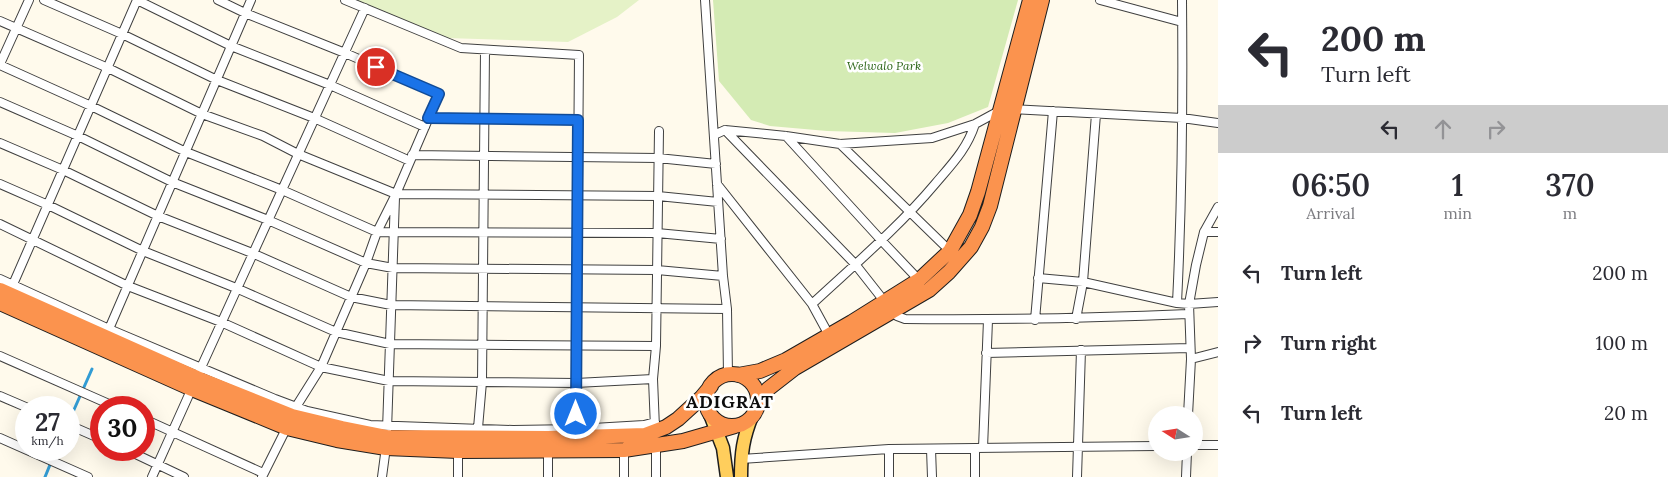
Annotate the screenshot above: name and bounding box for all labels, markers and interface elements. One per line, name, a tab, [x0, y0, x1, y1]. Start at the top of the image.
text: 200 m	[1321, 16, 1426, 61]
icon: left	[1238, 20, 1303, 85]
pin	[355, 46, 397, 88]
icon: arrive	[362, 53, 390, 81]
park label: Welwalo Park	[847, 58, 921, 73]
text: Turn left	[1321, 60, 1411, 88]
icon: left	[1376, 115, 1404, 143]
icon: ahead	[1429, 115, 1457, 143]
icon: right	[1482, 115, 1510, 143]
text: 06:50	[1291, 166, 1370, 204]
text: 1	[1452, 166, 1464, 204]
text: 370	[1545, 166, 1595, 204]
text: Arrival	[1306, 203, 1355, 223]
text: min	[1443, 203, 1472, 223]
text: m	[1563, 203, 1577, 223]
icon: left	[1238, 259, 1266, 287]
text: Turn left	[1281, 261, 1362, 285]
text: 200 m	[1592, 261, 1648, 285]
icon: right	[1238, 329, 1266, 357]
text: Turn right	[1281, 331, 1377, 355]
text: 100 m	[1596, 331, 1648, 355]
position arrow	[549, 387, 601, 439]
district label: ADIGRAT	[686, 390, 774, 413]
speed limit sign: 30	[90, 396, 155, 461]
icon: left	[1238, 399, 1266, 427]
text: Turn left	[1281, 401, 1362, 425]
text: 20 m	[1604, 401, 1648, 425]
text: 27	[35, 406, 60, 438]
north arrow	[1148, 406, 1202, 461]
map controls	[1148, 406, 1203, 461]
text: km/h	[31, 433, 64, 448]

